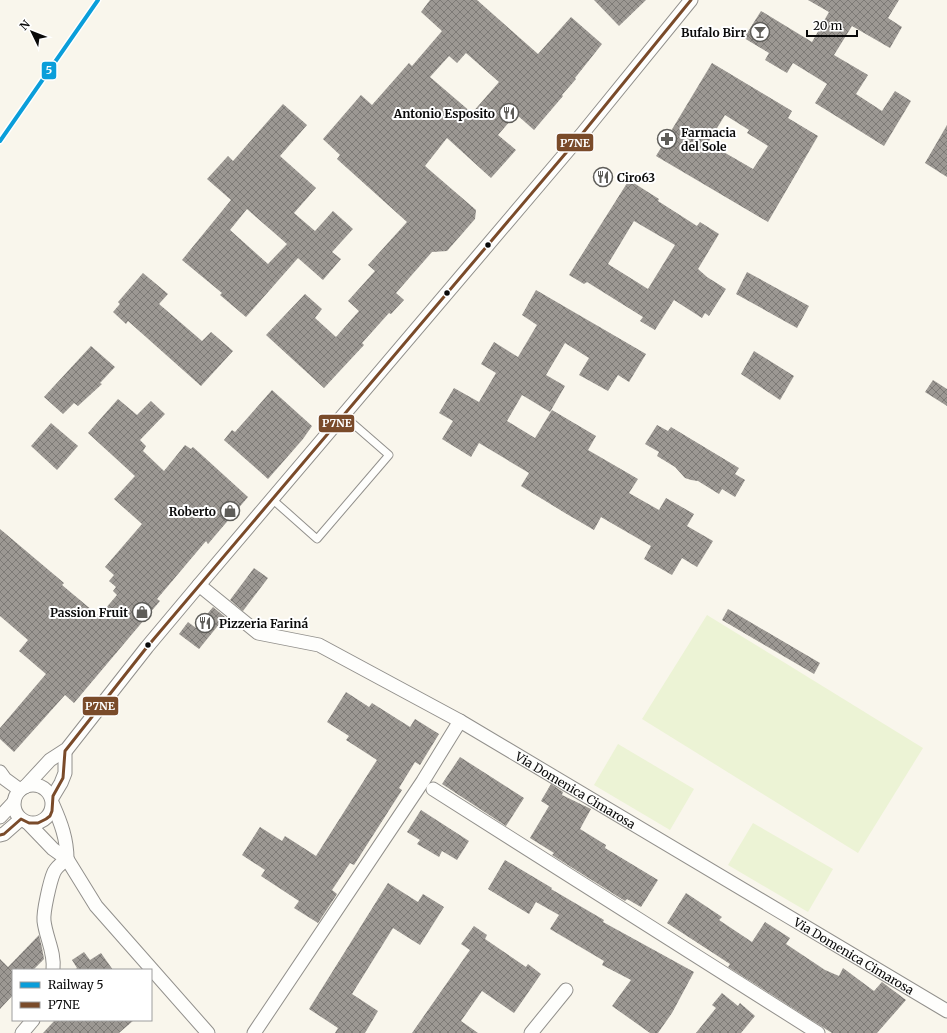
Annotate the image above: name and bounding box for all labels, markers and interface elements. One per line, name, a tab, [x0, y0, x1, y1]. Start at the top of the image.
north arrow	[12, 12, 52, 52]
scale bar	[807, 12, 857, 38]
text: N	[17, 17, 33, 33]
text: 20 m	[813, 18, 842, 33]
bar icon: Bufalo Birr	[749, 21, 771, 43]
place label: Bufalo Birr	[681, 25, 746, 40]
line badge: 5	[41, 61, 57, 80]
text: 5	[46, 63, 52, 77]
restaurant icon: Antonio Esposito	[498, 102, 520, 124]
place label: Antonio Esposito	[393, 106, 495, 121]
place label: Farmacia del Sole	[681, 125, 736, 154]
pharmacy icon: Farmacia del Sole	[656, 128, 678, 150]
line badge: P7NE	[556, 133, 594, 152]
text: P7NE	[560, 136, 591, 150]
restaurant icon: Ciro63	[592, 166, 614, 188]
place label: Ciro63	[617, 170, 655, 185]
unlabelled marker	[483, 240, 493, 250]
unlabelled marker	[442, 288, 452, 298]
line badge: P7NE	[318, 414, 355, 433]
text: P7NE	[322, 416, 353, 430]
shop icon: Roberto	[219, 500, 241, 522]
place label: Roberto	[169, 504, 216, 519]
shop icon: Passion Fruit	[131, 601, 153, 623]
place label: Passion Fruit	[50, 605, 128, 620]
restaurant icon: Pizzeria Fariná	[194, 612, 216, 634]
place label: Pizzeria Fariná	[219, 616, 308, 631]
unlabelled marker	[143, 640, 153, 650]
line badge: P7NE	[82, 696, 119, 716]
text: P7NE	[85, 699, 116, 713]
street label: Via Domenica Cimarosa	[512, 748, 639, 832]
street label: Via Domenica Cimarosa	[790, 914, 917, 997]
legend	[12, 969, 152, 1021]
text: Railway 5	[48, 977, 103, 992]
text: P7NE	[48, 997, 80, 1012]

